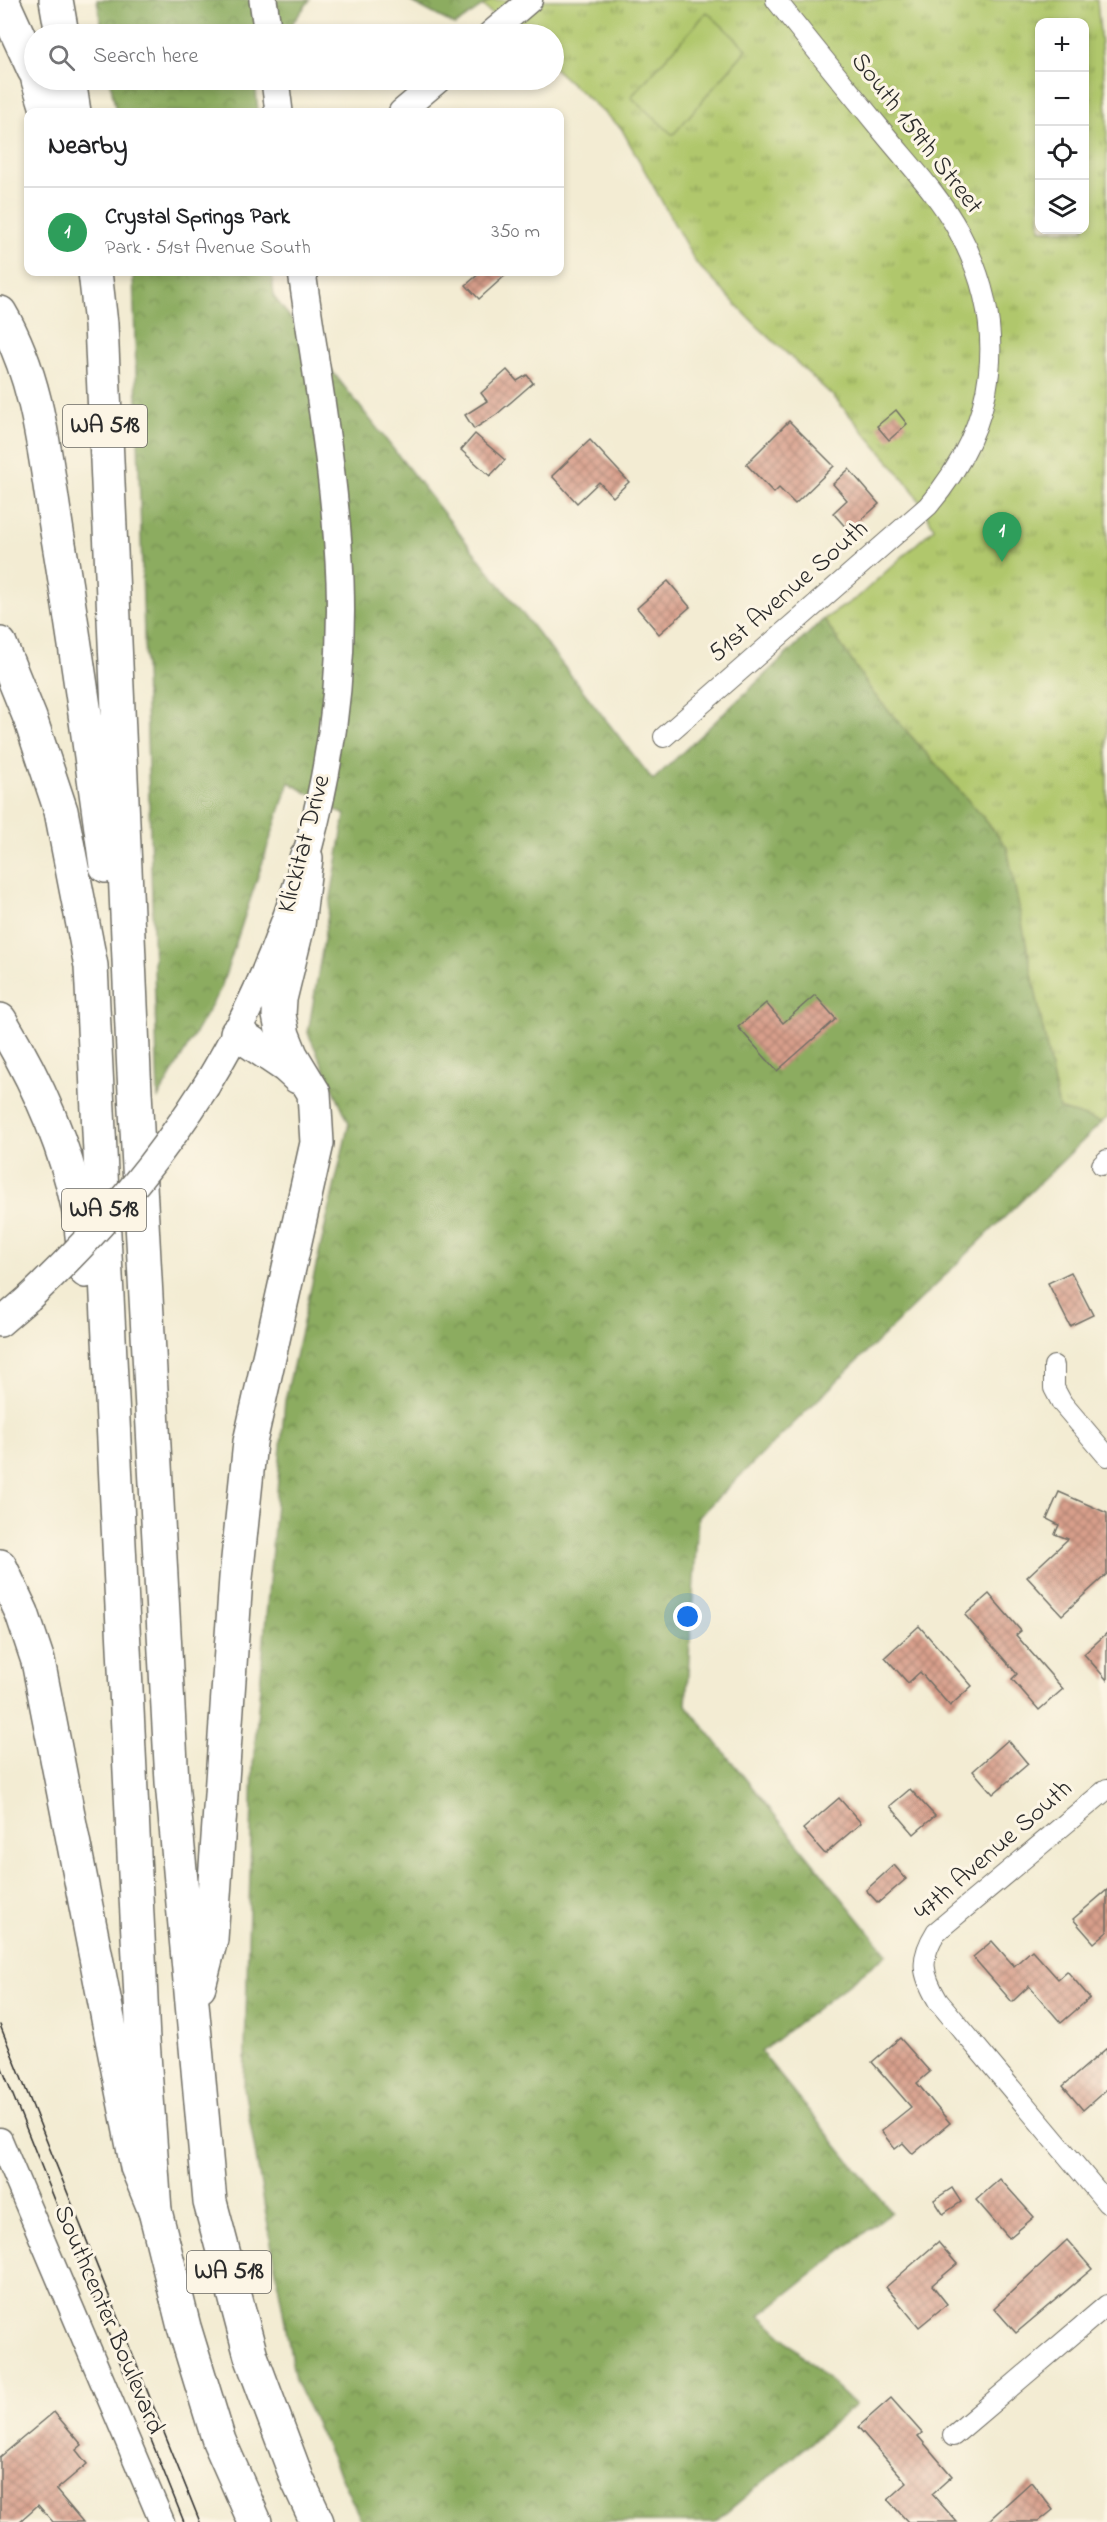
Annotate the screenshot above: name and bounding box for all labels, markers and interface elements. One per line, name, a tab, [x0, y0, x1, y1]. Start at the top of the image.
map controls	[1035, 18, 1089, 234]
button: +	[1035, 18, 1089, 72]
search box	[24, 24, 564, 90]
icon: search	[45, 41, 78, 74]
text: Search here	[93, 41, 198, 73]
street label: South 159th Street	[840, 45, 992, 223]
button: −	[1035, 72, 1089, 126]
button: locate	[1035, 126, 1089, 180]
text: Nearby	[48, 128, 127, 166]
button: layers	[1035, 180, 1089, 234]
text: Crystal Springs Park	[105, 202, 290, 234]
text: 1	[64, 218, 71, 247]
text: 350 m	[491, 218, 540, 247]
text: Park · 51st Avenue South	[105, 234, 311, 263]
road number: WA 518	[63, 405, 147, 447]
street label: 51st Avenue South	[700, 511, 878, 673]
pin: 1	[982, 512, 1022, 562]
street label: Klickitat Drive	[268, 770, 342, 917]
road number: WA 518	[62, 1189, 146, 1231]
your location	[673, 1602, 702, 1631]
street label: 47th Avenue South	[906, 1771, 1082, 1931]
street label: Southcenter Boulevard	[43, 2200, 174, 2441]
road number: WA 518	[187, 2251, 271, 2293]

